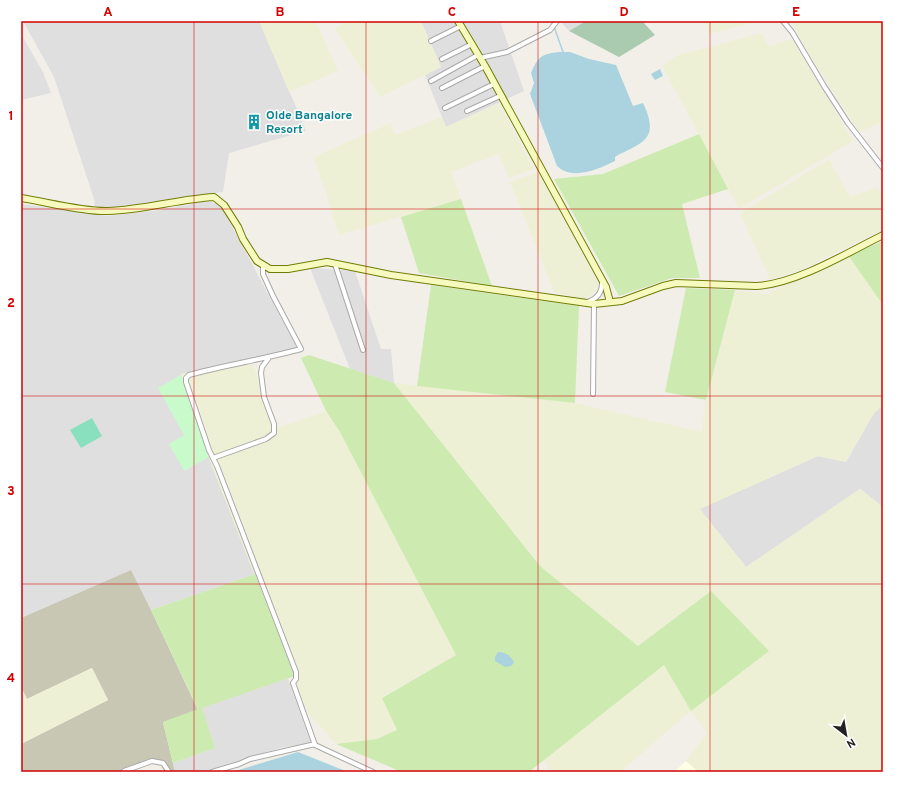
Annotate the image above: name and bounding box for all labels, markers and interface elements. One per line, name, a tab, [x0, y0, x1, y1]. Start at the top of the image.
text: A	[103, 5, 113, 21]
text: B	[276, 5, 285, 21]
text: C	[448, 5, 456, 21]
text: D	[619, 5, 629, 21]
text: E	[792, 5, 800, 21]
place label: Olde Bangalore Resort	[266, 108, 353, 138]
text: 1	[8, 109, 14, 125]
building icon: Olde Bangalore Resort	[245, 113, 263, 131]
text: 2	[7, 296, 15, 312]
text: 3	[7, 484, 15, 500]
text: 4	[7, 671, 15, 687]
north arrow	[826, 715, 866, 755]
text: N	[844, 735, 858, 751]

